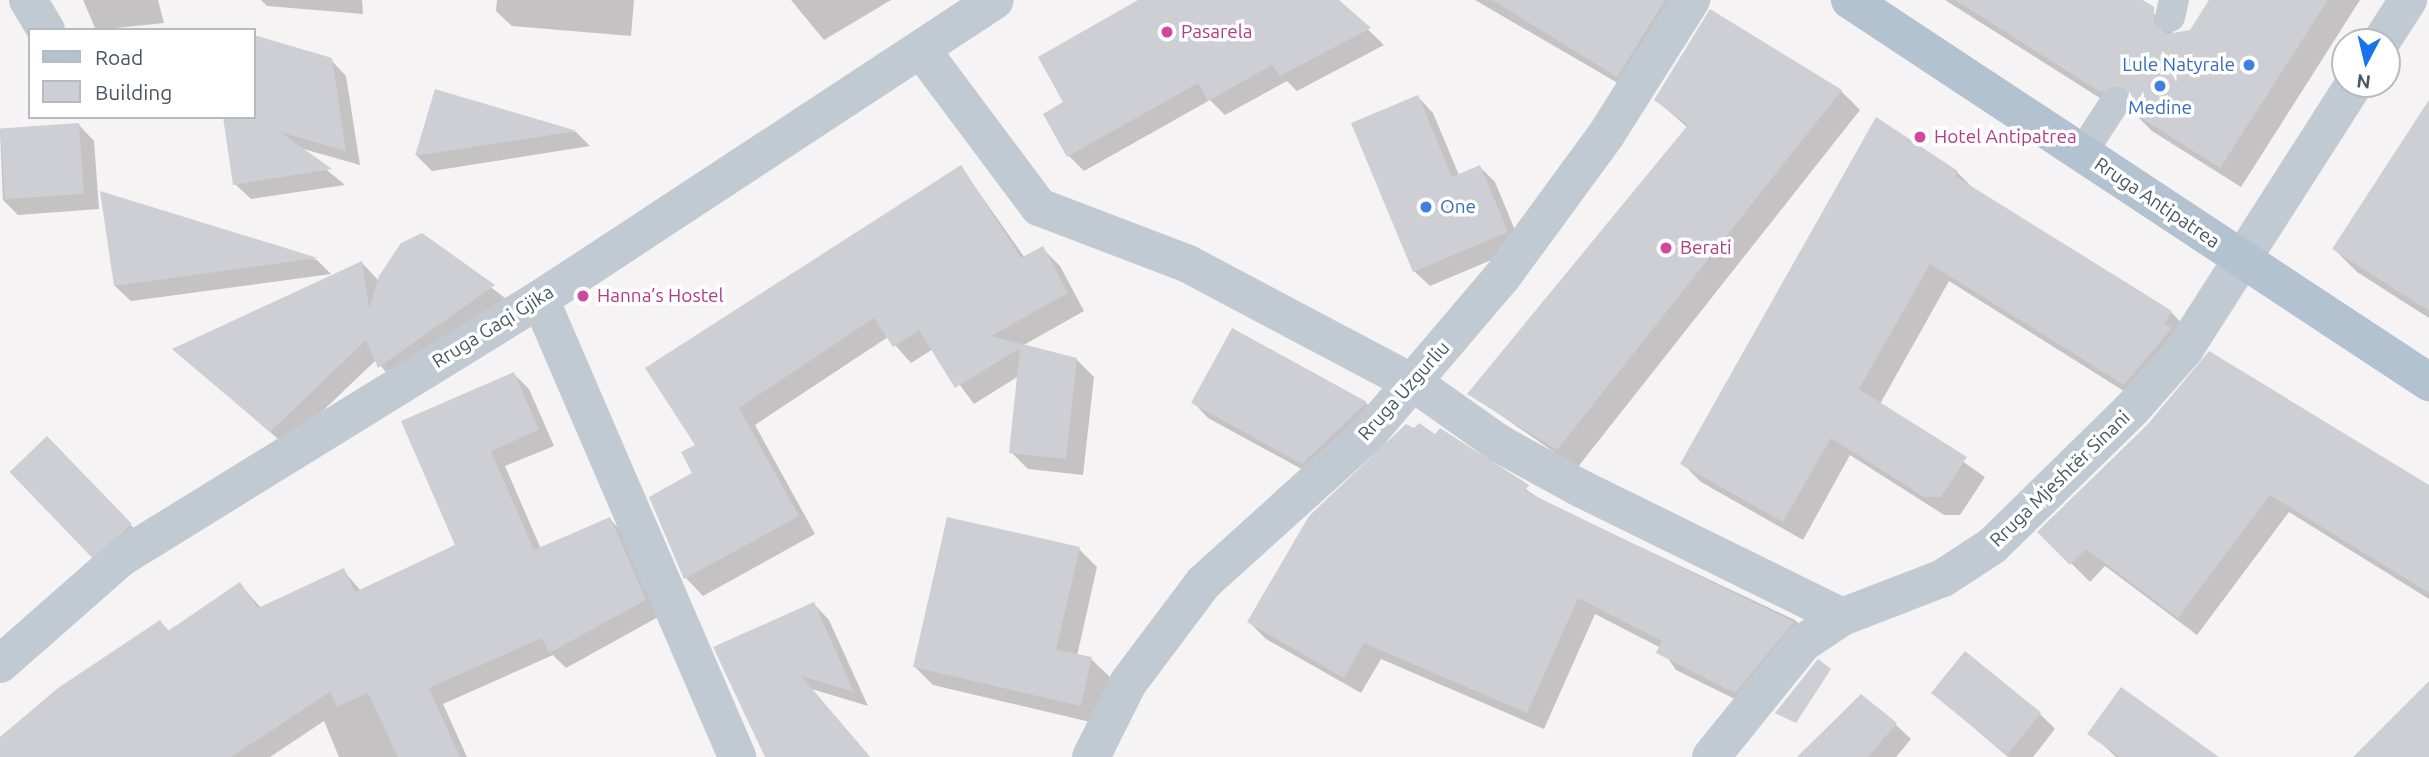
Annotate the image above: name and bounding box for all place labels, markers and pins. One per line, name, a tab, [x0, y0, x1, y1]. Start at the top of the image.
place label: Pasarela	[1181, 21, 1252, 43]
marker: Pasarela	[1159, 24, 1175, 40]
place label: Lule Natyrale	[2122, 54, 2235, 76]
marker: Lule Natyrale	[2241, 57, 2257, 73]
marker: Medine	[2152, 78, 2168, 94]
place label: Medine	[2128, 97, 2192, 119]
place label: Hotel Antipatrea	[1934, 126, 2077, 148]
marker: Hotel Antipatrea	[1912, 129, 1928, 145]
place label: One	[1440, 196, 1476, 218]
marker: One	[1418, 199, 1434, 215]
place label: Berati	[1680, 237, 1732, 259]
marker: Berati	[1658, 240, 1674, 256]
place label: Hanna’s Hostel	[597, 285, 724, 307]
marker: Hanna’s Hostel	[575, 288, 591, 304]

